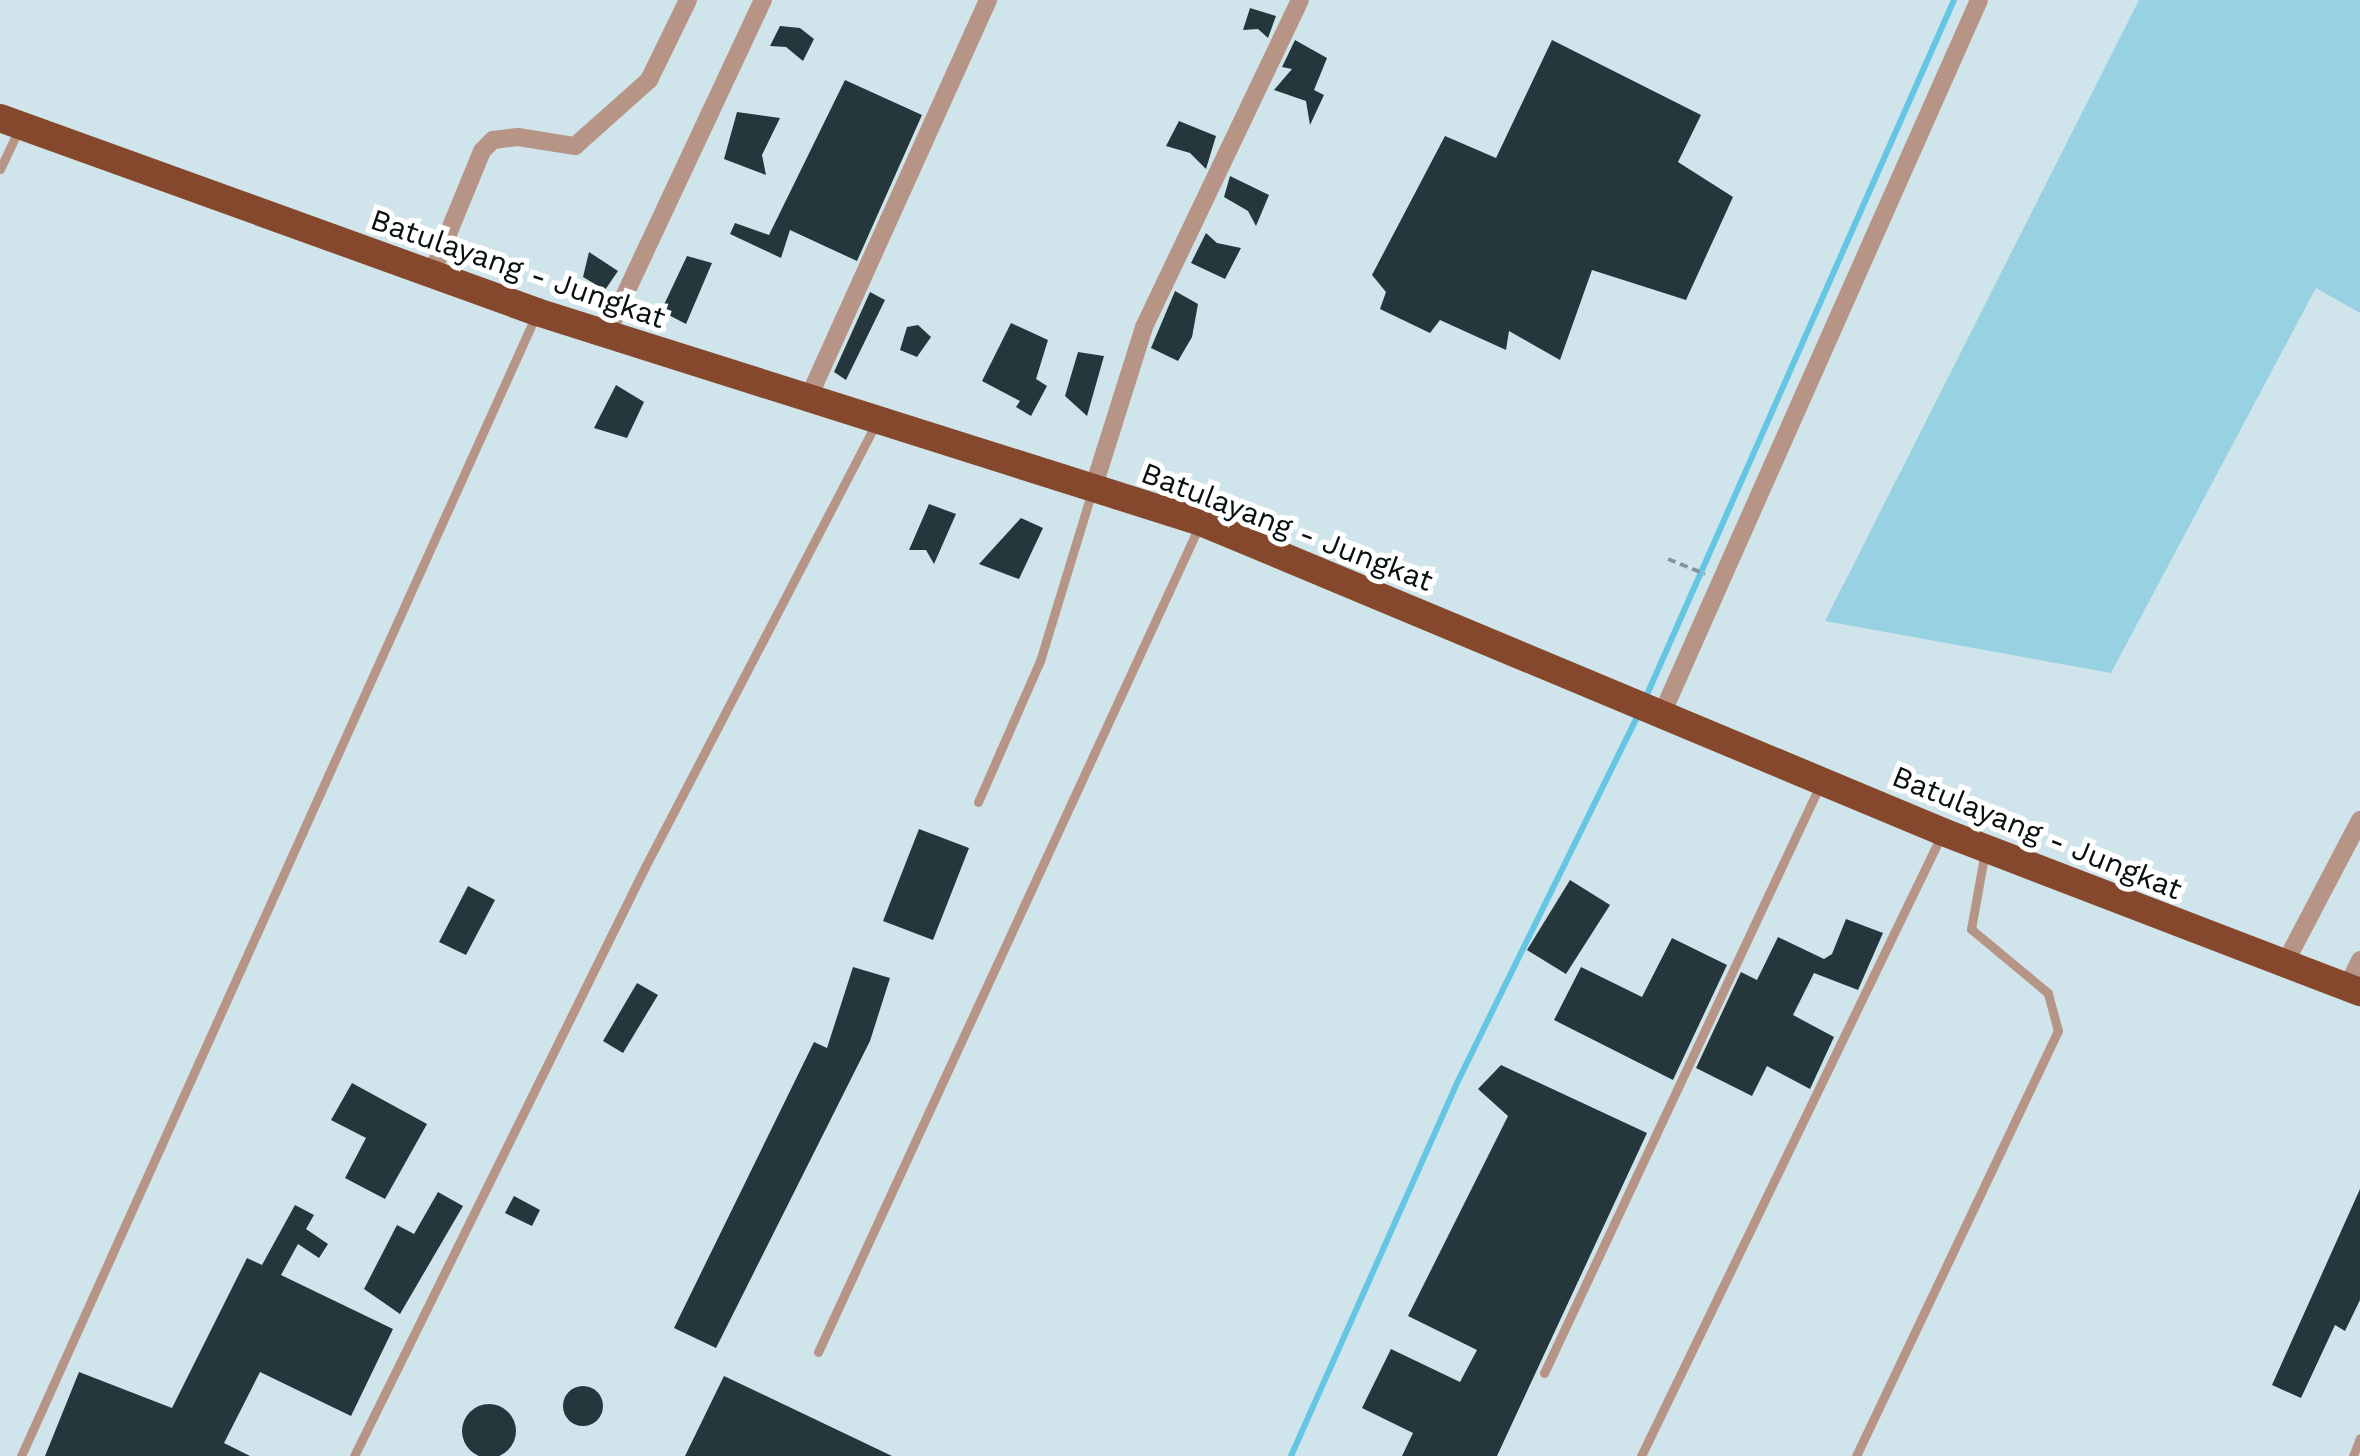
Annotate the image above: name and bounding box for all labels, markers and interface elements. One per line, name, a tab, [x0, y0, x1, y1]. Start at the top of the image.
street label: Batulayang - Jungkat	[366, 201, 670, 337]
street label: Batulayang - Jungkat	[1136, 455, 1438, 599]
street label: Batulayang - Jungkat	[1886, 758, 2188, 908]

